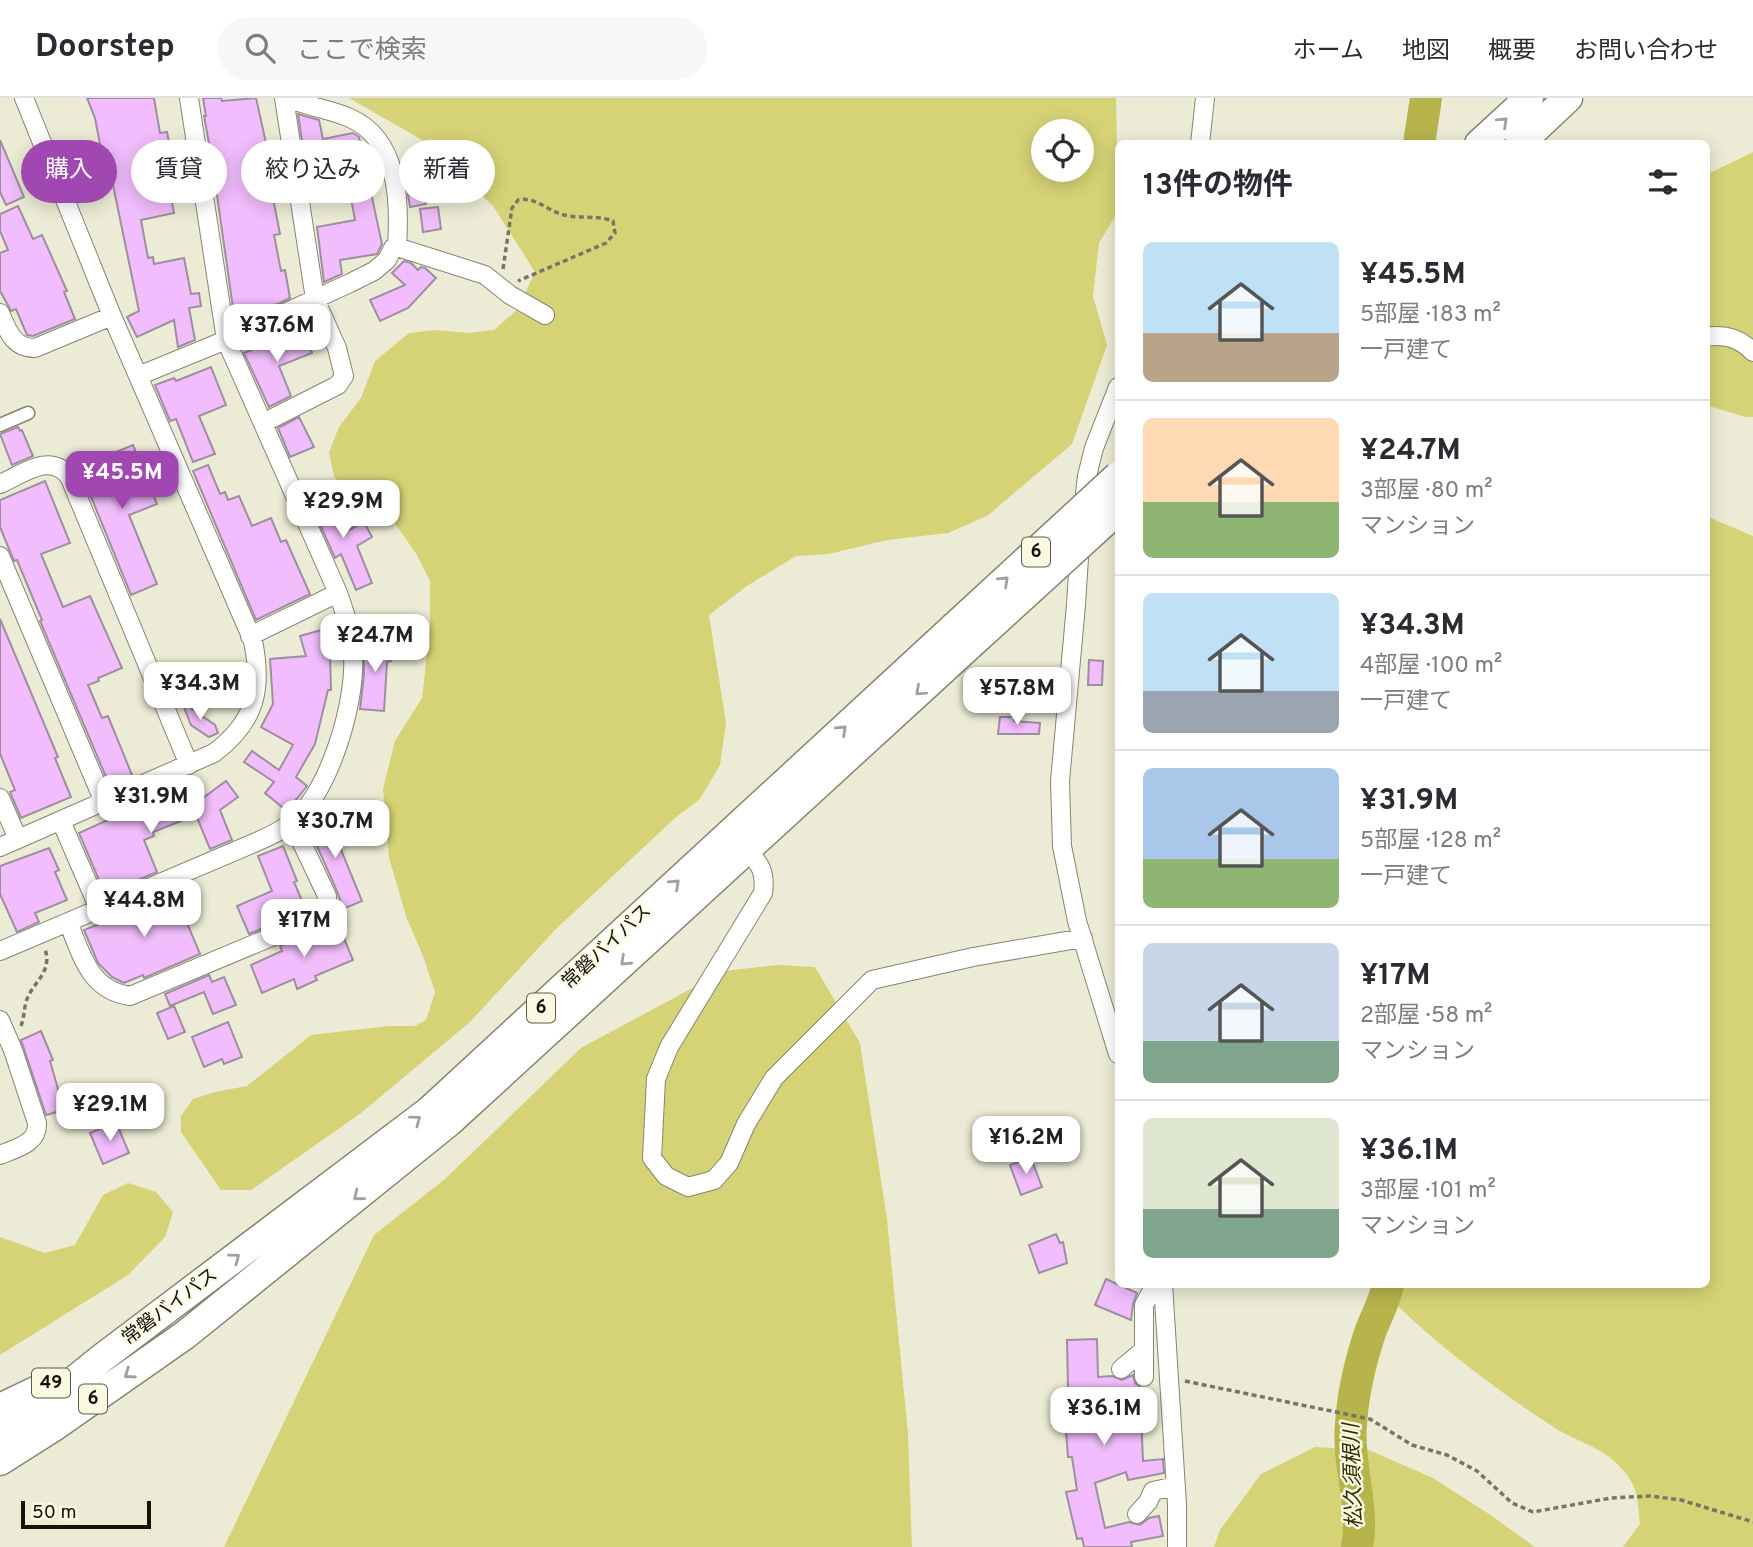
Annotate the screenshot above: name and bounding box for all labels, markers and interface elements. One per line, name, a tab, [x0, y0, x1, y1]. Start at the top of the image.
search box	[217, 17, 707, 80]
text: Doorstep	[35, 27, 175, 69]
icon: search	[241, 29, 279, 67]
text: ここで検索	[297, 35, 427, 68]
text: ホーム	[1293, 37, 1364, 67]
text: 地図	[1402, 37, 1450, 67]
text: 概要	[1488, 37, 1536, 67]
text: お問い合わせ	[1574, 37, 1718, 67]
one-way arrow	[1495, 117, 1508, 130]
map controls	[1031, 119, 1094, 182]
button: locate	[1031, 119, 1094, 182]
chip: 購入	[21, 140, 117, 203]
chip: 賃貸	[131, 140, 227, 203]
chip: 絞り込み	[241, 140, 385, 203]
chip: 新着	[399, 140, 495, 203]
icon: filters	[1644, 163, 1682, 201]
text: 13件の物件	[1143, 168, 1293, 205]
text: ¥45.5M	[1360, 257, 1466, 294]
icon: home	[1199, 270, 1283, 354]
text: 5部屋 · 183 m²	[1360, 301, 1501, 330]
pin: ¥37.6M	[220, 304, 334, 364]
text: ¥37.6M	[239, 312, 315, 341]
text: 一戸建て	[1360, 337, 1452, 366]
text: ¥24.7M	[1360, 433, 1461, 470]
icon: home	[1199, 446, 1283, 530]
pin: ¥45.5M	[65, 452, 179, 511]
text: ¥45.5M	[81, 459, 163, 488]
text: 3部屋 · 80 m²	[1360, 477, 1492, 506]
pin: ¥29.9M	[286, 480, 400, 540]
text: ¥29.9M	[303, 488, 383, 517]
text: マンション	[1360, 513, 1475, 542]
road number: 6	[1022, 538, 1050, 566]
one-way arrow	[996, 577, 1009, 590]
text: ¥34.3M	[1360, 608, 1465, 645]
pin: ¥24.7M	[318, 614, 432, 674]
icon: home	[1199, 621, 1283, 705]
text: ¥24.7M	[336, 622, 414, 651]
text: 4部屋 · 100 m²	[1360, 652, 1502, 681]
pin: ¥34.3M	[143, 662, 257, 722]
pin: ¥57.8M	[960, 668, 1074, 727]
text: ¥34.3M	[160, 670, 240, 699]
text: ¥57.8M	[979, 675, 1055, 704]
one-way arrow	[915, 683, 928, 695]
text: 一戸建て	[1360, 688, 1452, 717]
one-way arrow	[834, 726, 847, 739]
pin: ¥31.9M	[94, 776, 208, 835]
text: ¥31.9M	[113, 783, 189, 812]
text: ¥31.9M	[1360, 783, 1458, 820]
icon: home	[1199, 796, 1283, 880]
pin: ¥30.7M	[278, 800, 392, 860]
text: ¥30.7M	[296, 808, 374, 837]
text: 5部屋 · 128 m²	[1360, 827, 1501, 856]
text: 一戸建て	[1360, 863, 1452, 892]
pin: ¥44.8M	[87, 880, 201, 939]
one-way arrow	[667, 880, 680, 893]
text: ¥44.8M	[103, 887, 185, 916]
street label: 常磐バイパス	[557, 899, 657, 995]
pin: ¥17M	[263, 900, 345, 959]
text: ¥17M	[277, 907, 331, 936]
one-way arrow	[620, 952, 633, 965]
text: ¥17M	[1360, 958, 1430, 995]
icon: home	[1199, 971, 1283, 1055]
road number: 6	[527, 994, 555, 1023]
text: 2部屋 · 58 m²	[1360, 1002, 1492, 1031]
text: マンション	[1360, 1038, 1475, 1067]
pin: ¥29.1M	[53, 1084, 167, 1143]
text: ¥29.1M	[72, 1091, 148, 1120]
one-way arrow	[409, 1116, 421, 1129]
pin: ¥16.2M	[969, 1116, 1083, 1176]
text: ¥16.2M	[988, 1124, 1064, 1153]
text: ¥36.1M	[1360, 1133, 1458, 1170]
icon: home	[1199, 1146, 1283, 1230]
text: 3部屋 · 101 m²	[1360, 1177, 1496, 1206]
one-way arrow	[353, 1187, 365, 1200]
text: マンション	[1360, 1213, 1475, 1242]
one-way arrow	[227, 1253, 240, 1266]
street label: 常磐バイパス	[117, 1263, 223, 1351]
one-way arrow	[124, 1366, 137, 1379]
road number: 49	[32, 1368, 70, 1398]
road number: 6	[79, 1384, 107, 1414]
pin: ¥36.1M	[1047, 1388, 1161, 1447]
text: ¥36.1M	[1066, 1395, 1142, 1424]
water label: 松久須根川	[1339, 1421, 1369, 1529]
scale bar	[21, 1498, 150, 1530]
text: 50 m	[32, 1501, 77, 1525]

